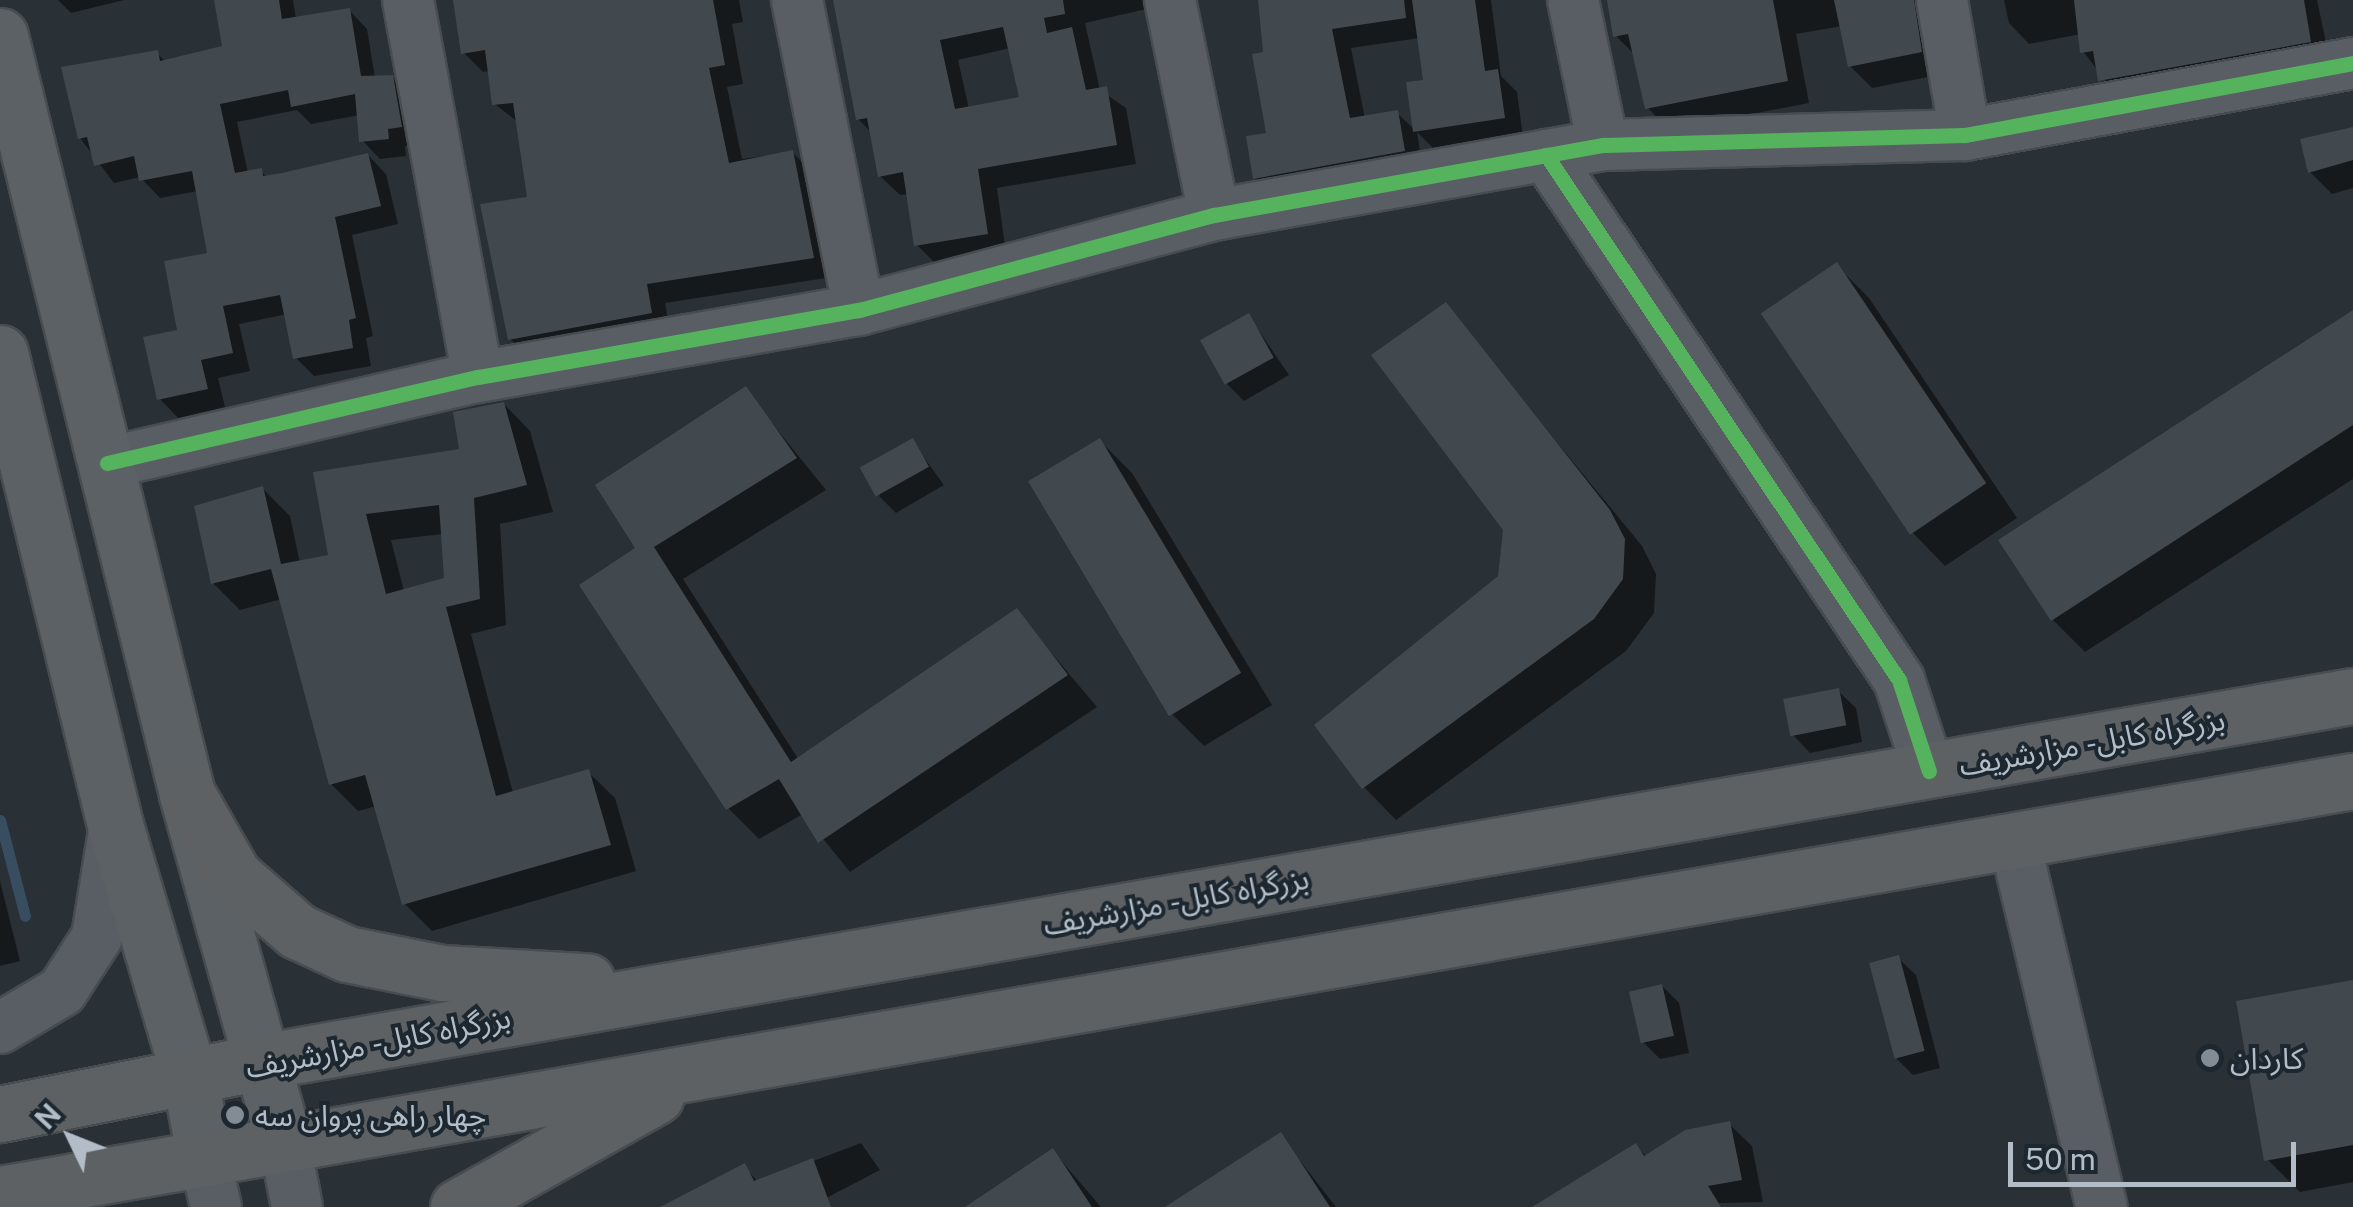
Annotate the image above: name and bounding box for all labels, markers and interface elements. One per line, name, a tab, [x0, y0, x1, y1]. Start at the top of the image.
street label: بزرگراه کابل - مزارشریف	[1952, 700, 2232, 784]
street label: بزرگراه کابل - مزارشریف	[1036, 859, 1316, 943]
street label: بزرگراه کابل - مزارشریف	[238, 998, 518, 1086]
place label: کاردان	[2230, 1040, 2303, 1076]
marker: کاردان	[2199, 1047, 2221, 1069]
north arrow	[20, 1087, 120, 1187]
text: N	[28, 1097, 67, 1135]
place label: چهار راهی پروان سه	[255, 1097, 486, 1133]
marker: چهار راهی پروان سه	[224, 1104, 246, 1126]
scale bar	[2013, 1122, 2300, 1184]
text: 50 m	[2025, 1141, 2096, 1177]

